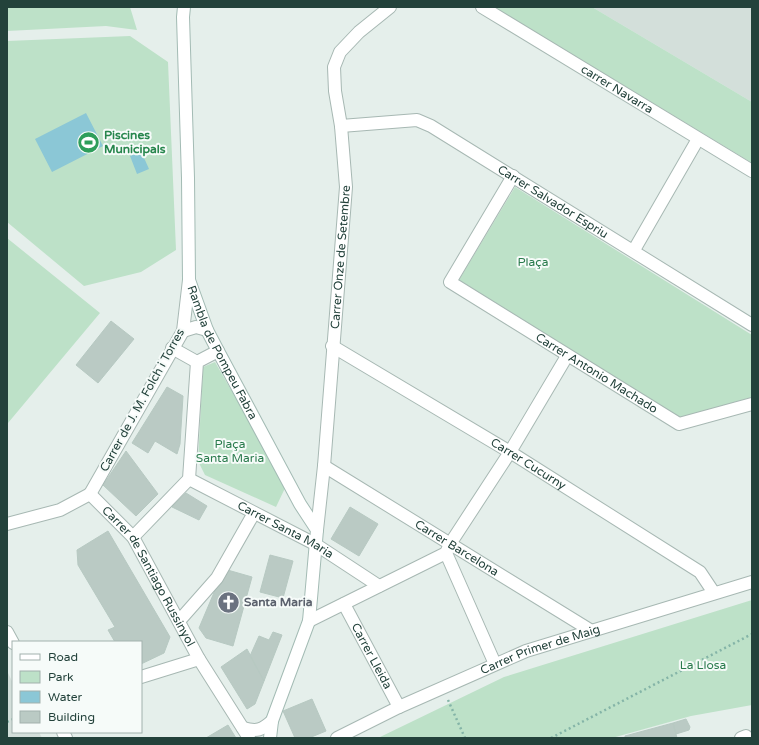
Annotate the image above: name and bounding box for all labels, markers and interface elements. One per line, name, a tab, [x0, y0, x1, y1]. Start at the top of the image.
street label: carrer Navarra	[578, 62, 656, 116]
place label: Piscines Municipals	[104, 128, 166, 157]
sports icon: Piscines Municipals	[76, 129, 102, 155]
street label: Carrer Salvador Espriu	[495, 162, 611, 241]
street label: Carrer Onze de Setembre	[328, 184, 353, 330]
park label: Plaça	[518, 255, 548, 269]
street label: Rambla de Pompeu Fabra	[185, 283, 260, 422]
street label: Carrer de J. M. Folch i Torres	[97, 326, 187, 474]
street label: Carrer Antonio Machado	[533, 330, 660, 416]
street label: Carrer Cucurny	[488, 435, 569, 493]
park label: Plaça Santa Maria	[196, 437, 264, 465]
street label: Carrer Santa Maria	[235, 498, 336, 561]
street label: Carrer de Santiago Russinyol	[99, 503, 198, 649]
street label: Carrer Barcelona	[412, 517, 501, 579]
church icon: Santa Maria	[215, 589, 241, 615]
place label: Santa Maria	[244, 595, 313, 609]
street label: Carrer Lleida	[348, 621, 395, 691]
street label: Carrer Primer de Maig	[478, 622, 602, 677]
legend	[12, 641, 142, 733]
text: Road	[48, 650, 78, 664]
park label: La Llosa	[680, 658, 726, 672]
text: Park	[48, 670, 74, 684]
text: Water	[48, 690, 83, 704]
text: Building	[48, 710, 95, 724]

